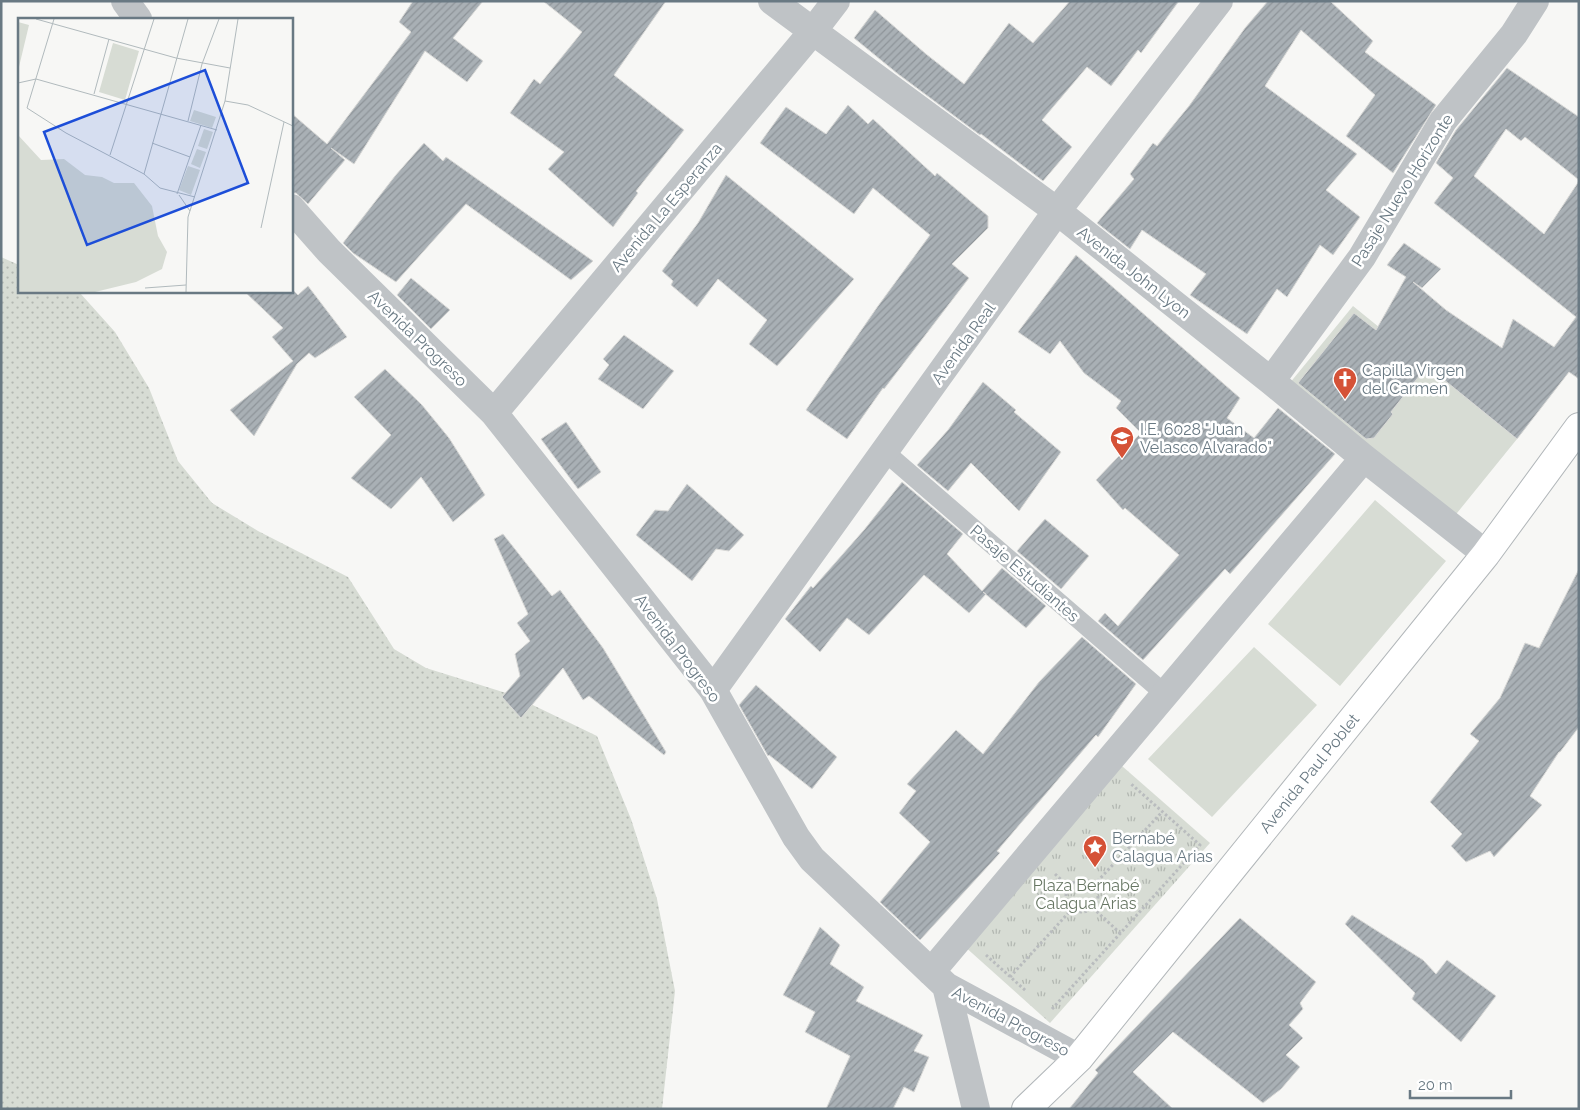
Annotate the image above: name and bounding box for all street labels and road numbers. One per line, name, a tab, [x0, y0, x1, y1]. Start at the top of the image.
street label: Pasaje Nuevo Horizonte	[1348, 110, 1457, 270]
street label: Avenida La Esperanza	[607, 139, 726, 276]
street label: Avenida John Lyon	[1073, 222, 1194, 322]
street label: Avenida Progreso	[364, 286, 471, 390]
street label: Avenida Real	[927, 298, 1000, 388]
street label: Pasaje Estudiantes	[966, 521, 1083, 626]
street label: Avenida Progreso	[631, 591, 724, 706]
street label: Avenida Paul Poblet	[1256, 709, 1364, 837]
street label: Avenida Progreso	[949, 982, 1073, 1060]

